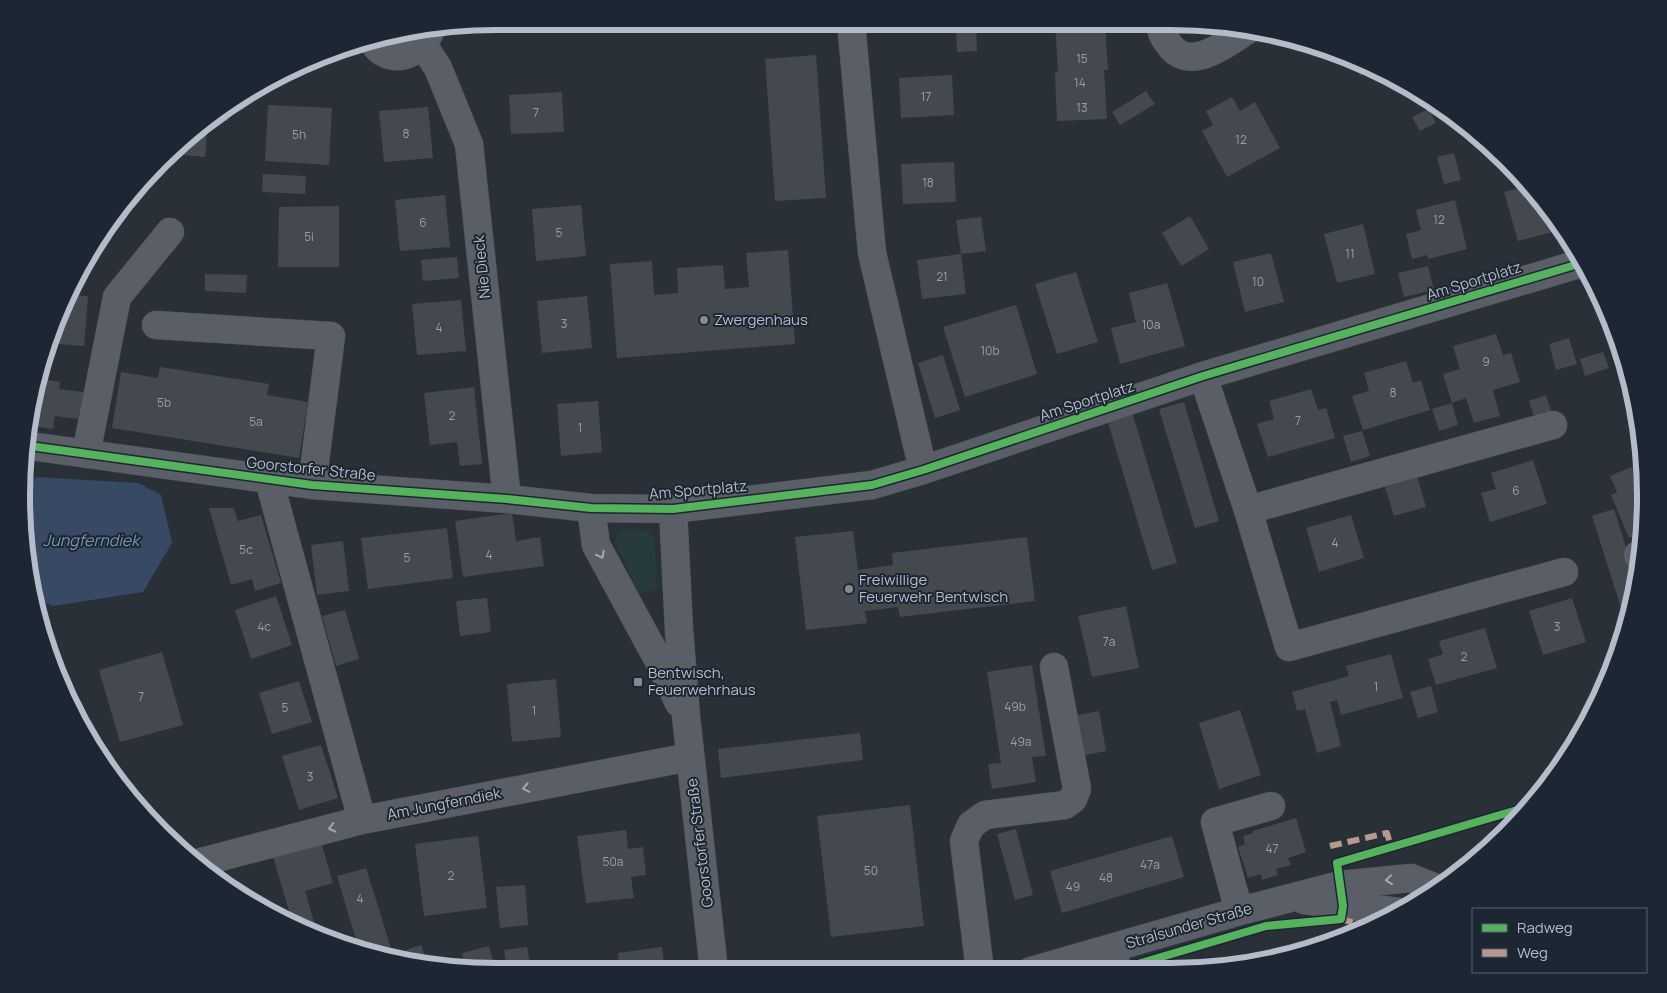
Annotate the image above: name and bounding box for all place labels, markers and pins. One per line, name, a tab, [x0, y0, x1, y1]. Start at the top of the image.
place label: Zwergenhaus	[714, 309, 808, 330]
marker: Zwergenhaus	[698, 314, 710, 326]
place label: Freiwillige Feuerwehr Bentwisch	[859, 569, 1008, 607]
marker: Freiwillige Feuerwehr Bentwisch	[843, 583, 855, 595]
place label: Bentwisch, Feuerwehrhaus	[648, 662, 756, 700]
marker: Bentwisch, Feuerwehrhaus	[632, 676, 644, 688]

